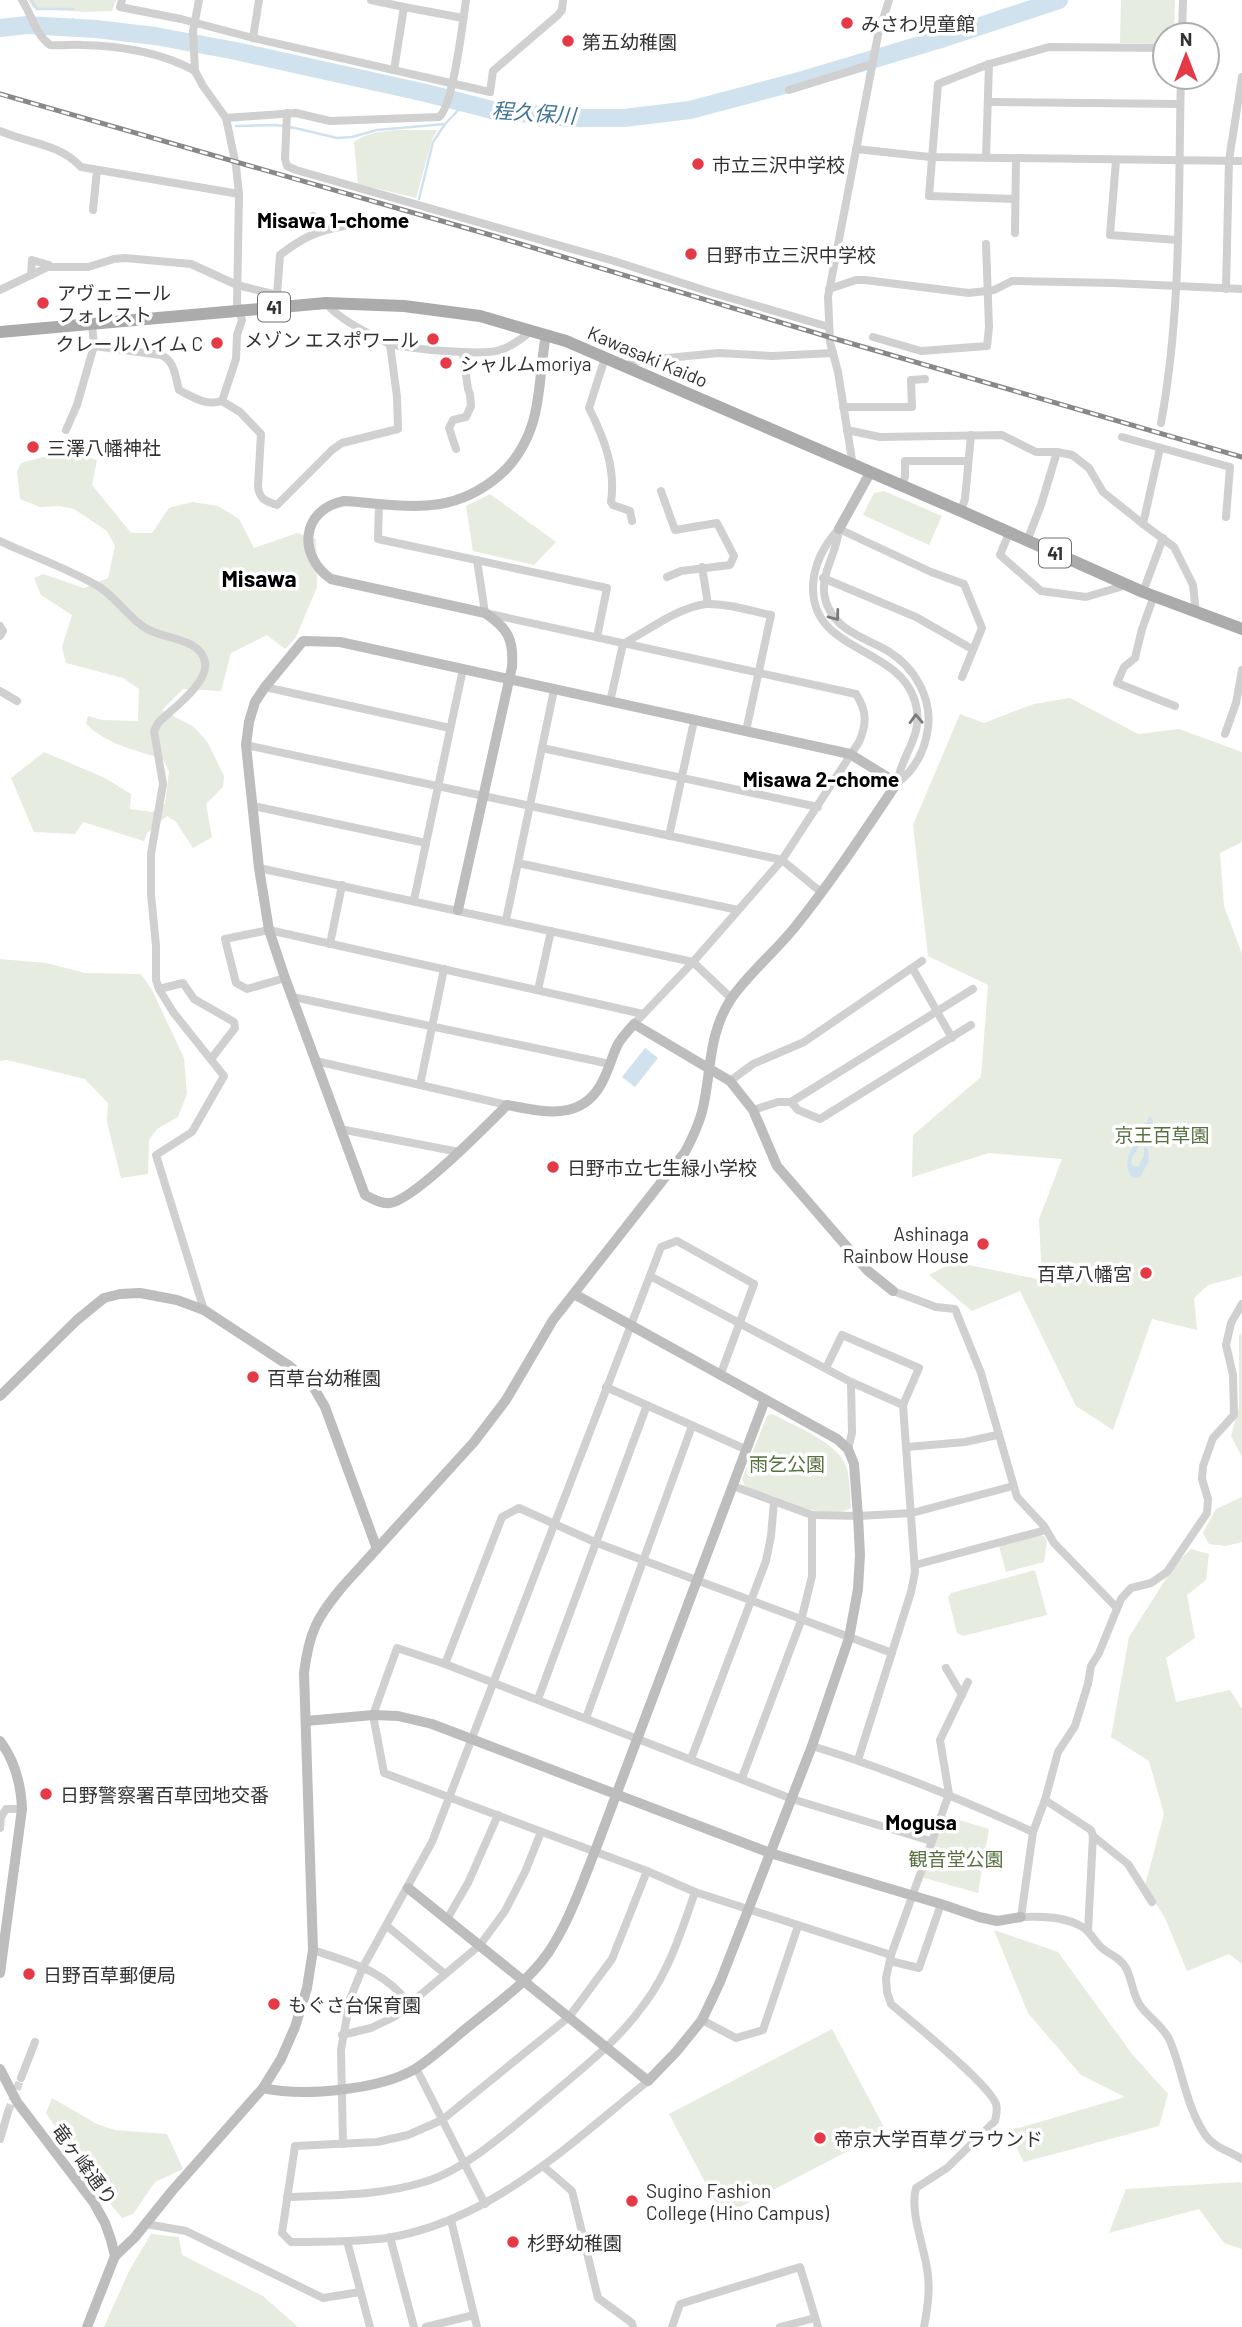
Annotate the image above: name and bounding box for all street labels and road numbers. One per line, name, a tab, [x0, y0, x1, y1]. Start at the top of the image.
road number: 41	[258, 292, 290, 321]
street label: Kawasaki Kaido	[584, 320, 712, 392]
road number: 41	[1039, 538, 1071, 568]
street label: 竜ヶ峰通り	[48, 2119, 122, 2209]

